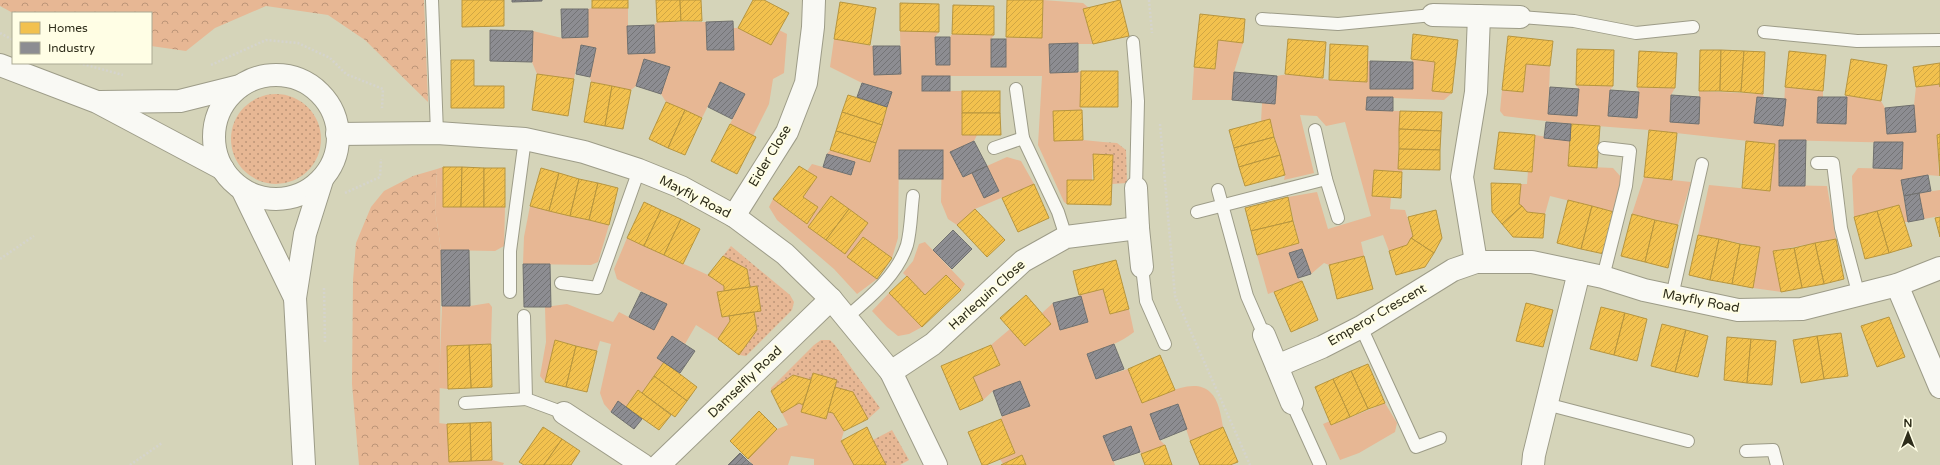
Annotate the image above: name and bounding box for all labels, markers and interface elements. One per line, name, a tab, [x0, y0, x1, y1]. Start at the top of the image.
legend	[12, 12, 152, 64]
text: Homes	[48, 21, 88, 35]
text: Industry	[48, 41, 95, 55]
street label: Eider Close	[745, 122, 795, 190]
street label: Mayfly Road	[657, 172, 733, 222]
street label: Harlequin Close	[946, 257, 1028, 333]
street label: Emperor Crescent	[1325, 280, 1429, 350]
street label: Mayfly Road	[1661, 286, 1741, 316]
street label: Damselfly Road	[705, 343, 785, 421]
north arrow	[1888, 413, 1928, 453]
text: N	[1904, 417, 1912, 430]

